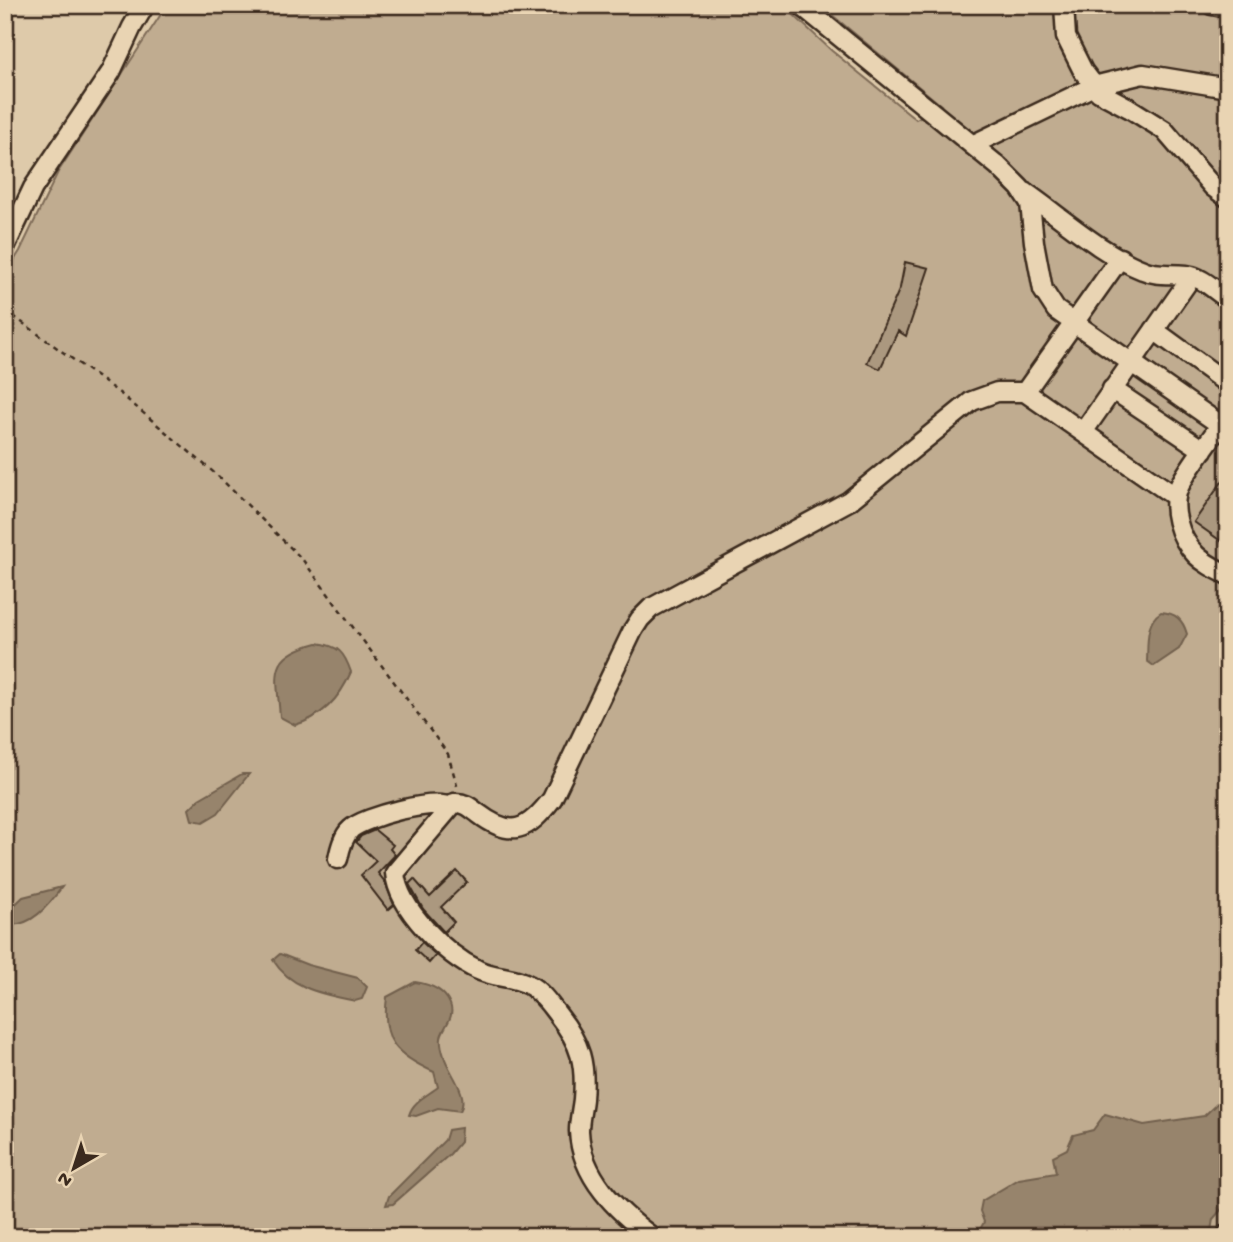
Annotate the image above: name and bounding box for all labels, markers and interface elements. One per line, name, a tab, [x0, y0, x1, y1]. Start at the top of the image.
north arrow	[38, 1134, 108, 1204]
text: N	[53, 1166, 78, 1191]

